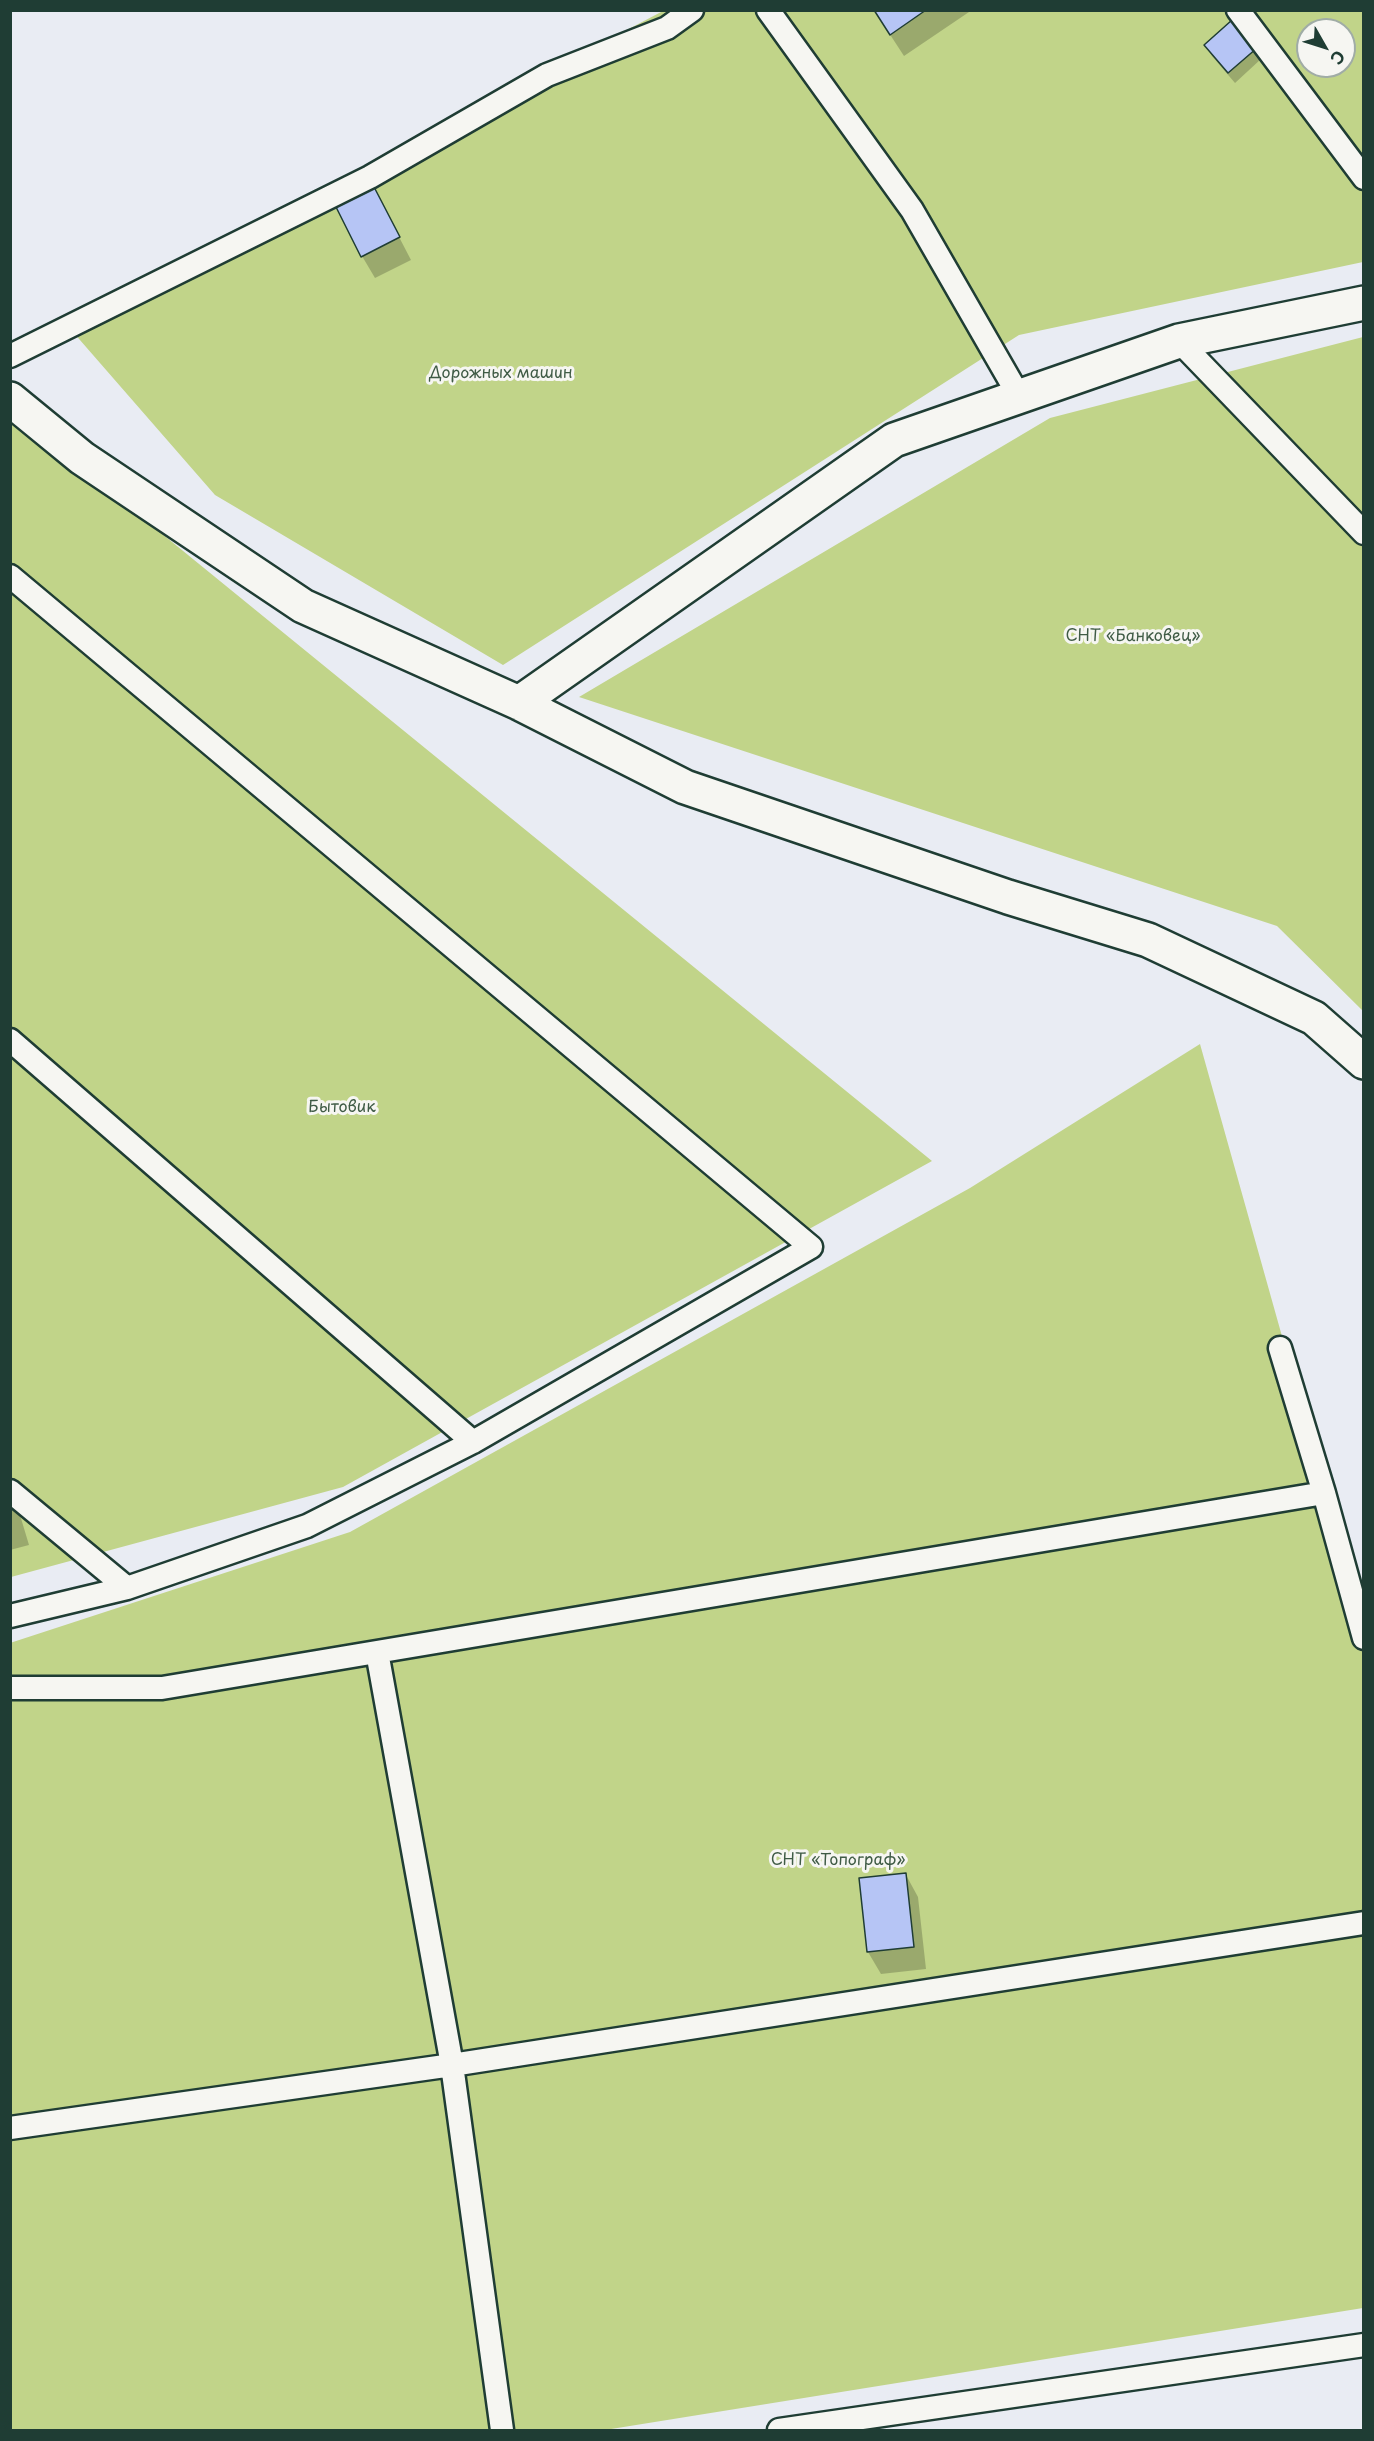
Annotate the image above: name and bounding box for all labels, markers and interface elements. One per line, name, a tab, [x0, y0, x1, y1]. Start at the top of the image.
north arrow	[1296, 18, 1356, 78]
text: С	[1325, 46, 1352, 70]
park label: Дорожных машин	[429, 364, 573, 384]
park label: СНТ «Банковец»	[1066, 627, 1200, 647]
park label: Бытовик	[308, 1098, 376, 1118]
park label: СНТ «Топограф»	[771, 1851, 905, 1871]

